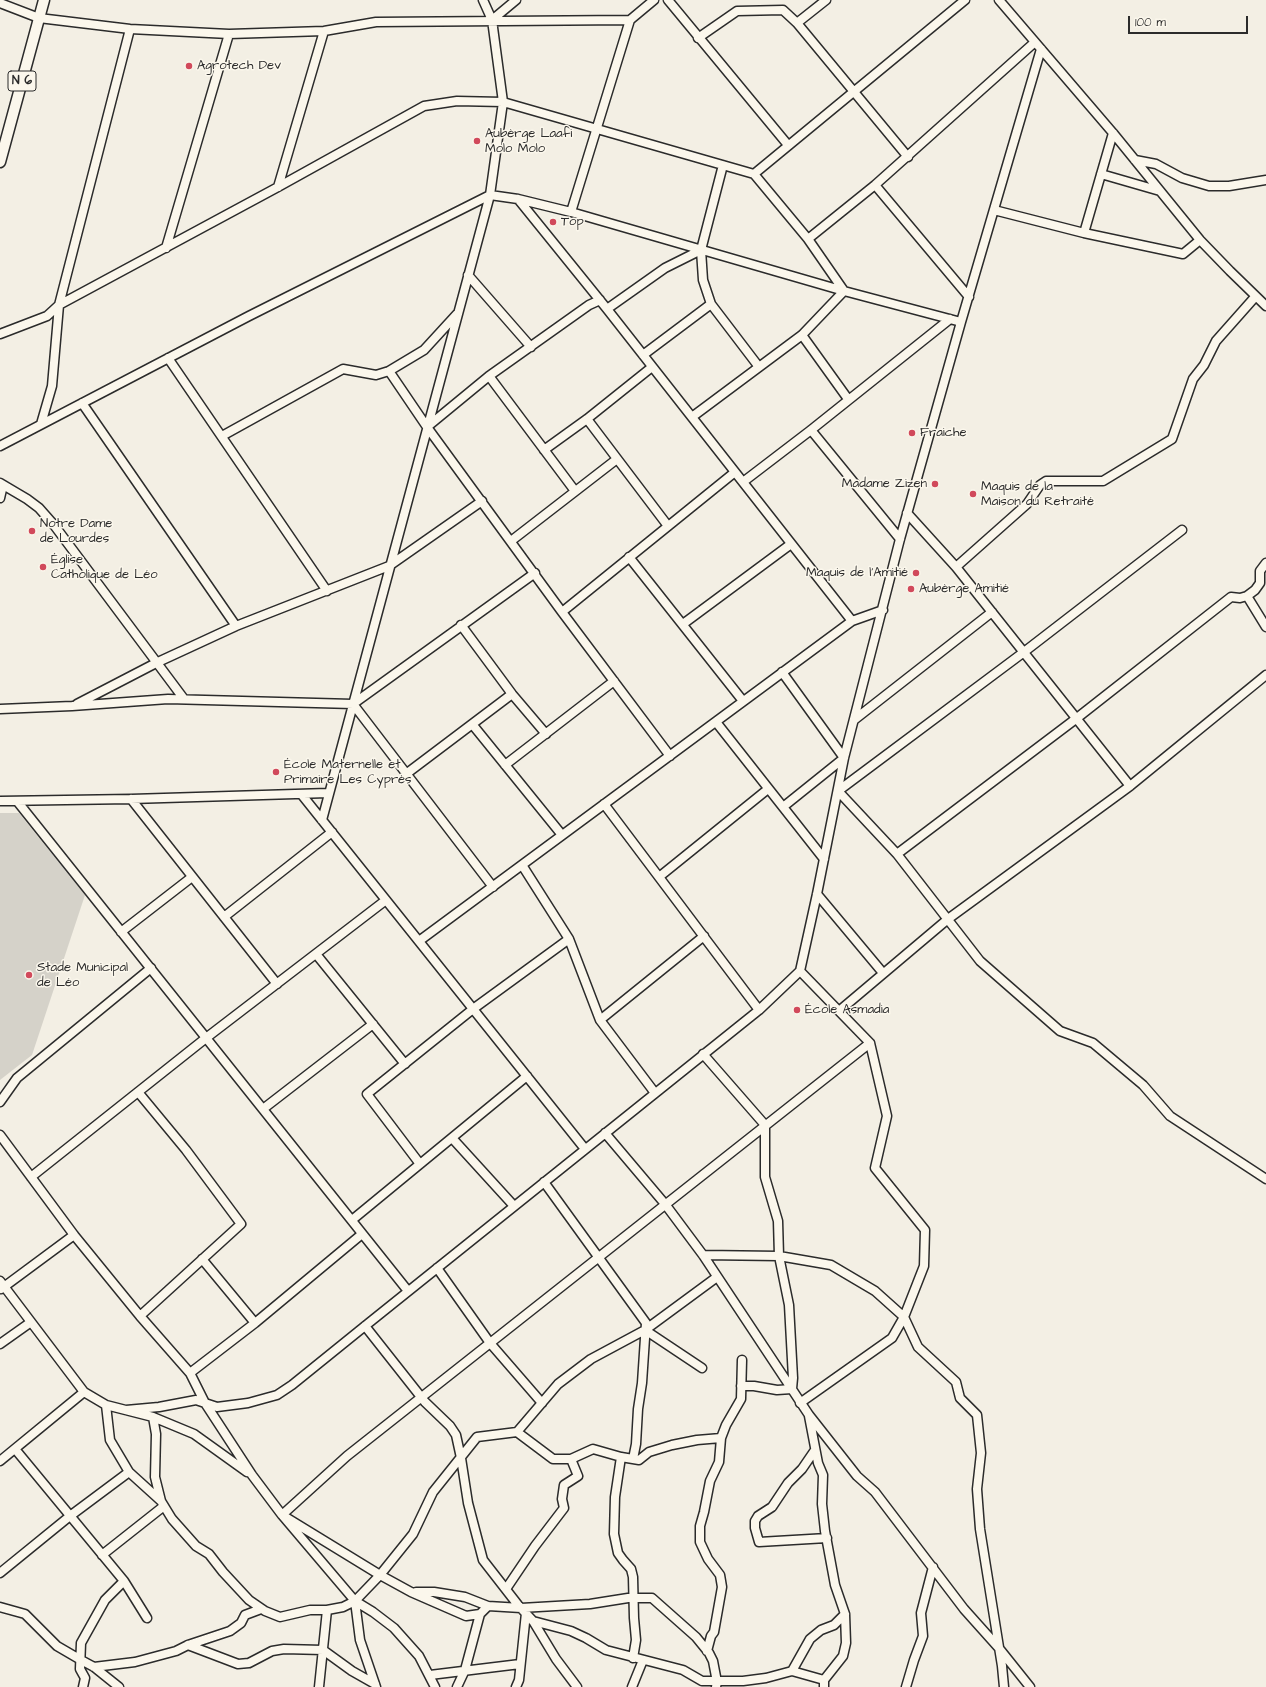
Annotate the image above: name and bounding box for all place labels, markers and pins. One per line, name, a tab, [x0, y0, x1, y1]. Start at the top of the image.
place label: Agrotech Dev	[197, 58, 281, 74]
marker: Agrotech Dev	[184, 61, 194, 71]
place label: Aubèrge Laafi Molo Molo	[485, 126, 572, 157]
marker: Aubèrge Laafi Molo Molo	[472, 136, 482, 146]
place label: Top	[561, 214, 584, 230]
marker: Top	[548, 217, 558, 227]
place label: Fraiche	[920, 425, 966, 441]
marker: Fraiche	[907, 428, 917, 438]
place label: Madame Zizen	[842, 476, 927, 492]
marker: Madame Zizen	[930, 479, 940, 489]
place label: Maquis de la Maison du Retraité	[981, 479, 1094, 510]
marker: Maquis de la Maison du Retraité	[968, 489, 978, 499]
place label: Notre Dame de Lourdes	[40, 516, 112, 547]
marker: Notre Dame de Lourdes	[27, 526, 37, 536]
place label: Église Catholique de Léo	[51, 552, 158, 583]
marker: Église Catholique de Léo	[38, 562, 48, 572]
place label: Maquis de l'Amitié	[806, 565, 908, 581]
marker: Maquis de l'Amitié	[911, 568, 921, 578]
place label: Aubèrge Amitié	[919, 581, 1009, 597]
marker: Aubèrge Amitié	[906, 584, 916, 594]
place label: École Maternelle et Primaire Les Cyprès	[284, 757, 412, 788]
marker: École Maternelle et Primaire Les Cyprès	[271, 767, 281, 777]
place label: Stade Municipal de Léo	[37, 960, 128, 991]
marker: Stade Municipal de Léo	[24, 970, 34, 980]
place label: École Asmadia	[805, 1002, 889, 1018]
marker: École Asmadia	[792, 1005, 802, 1015]

